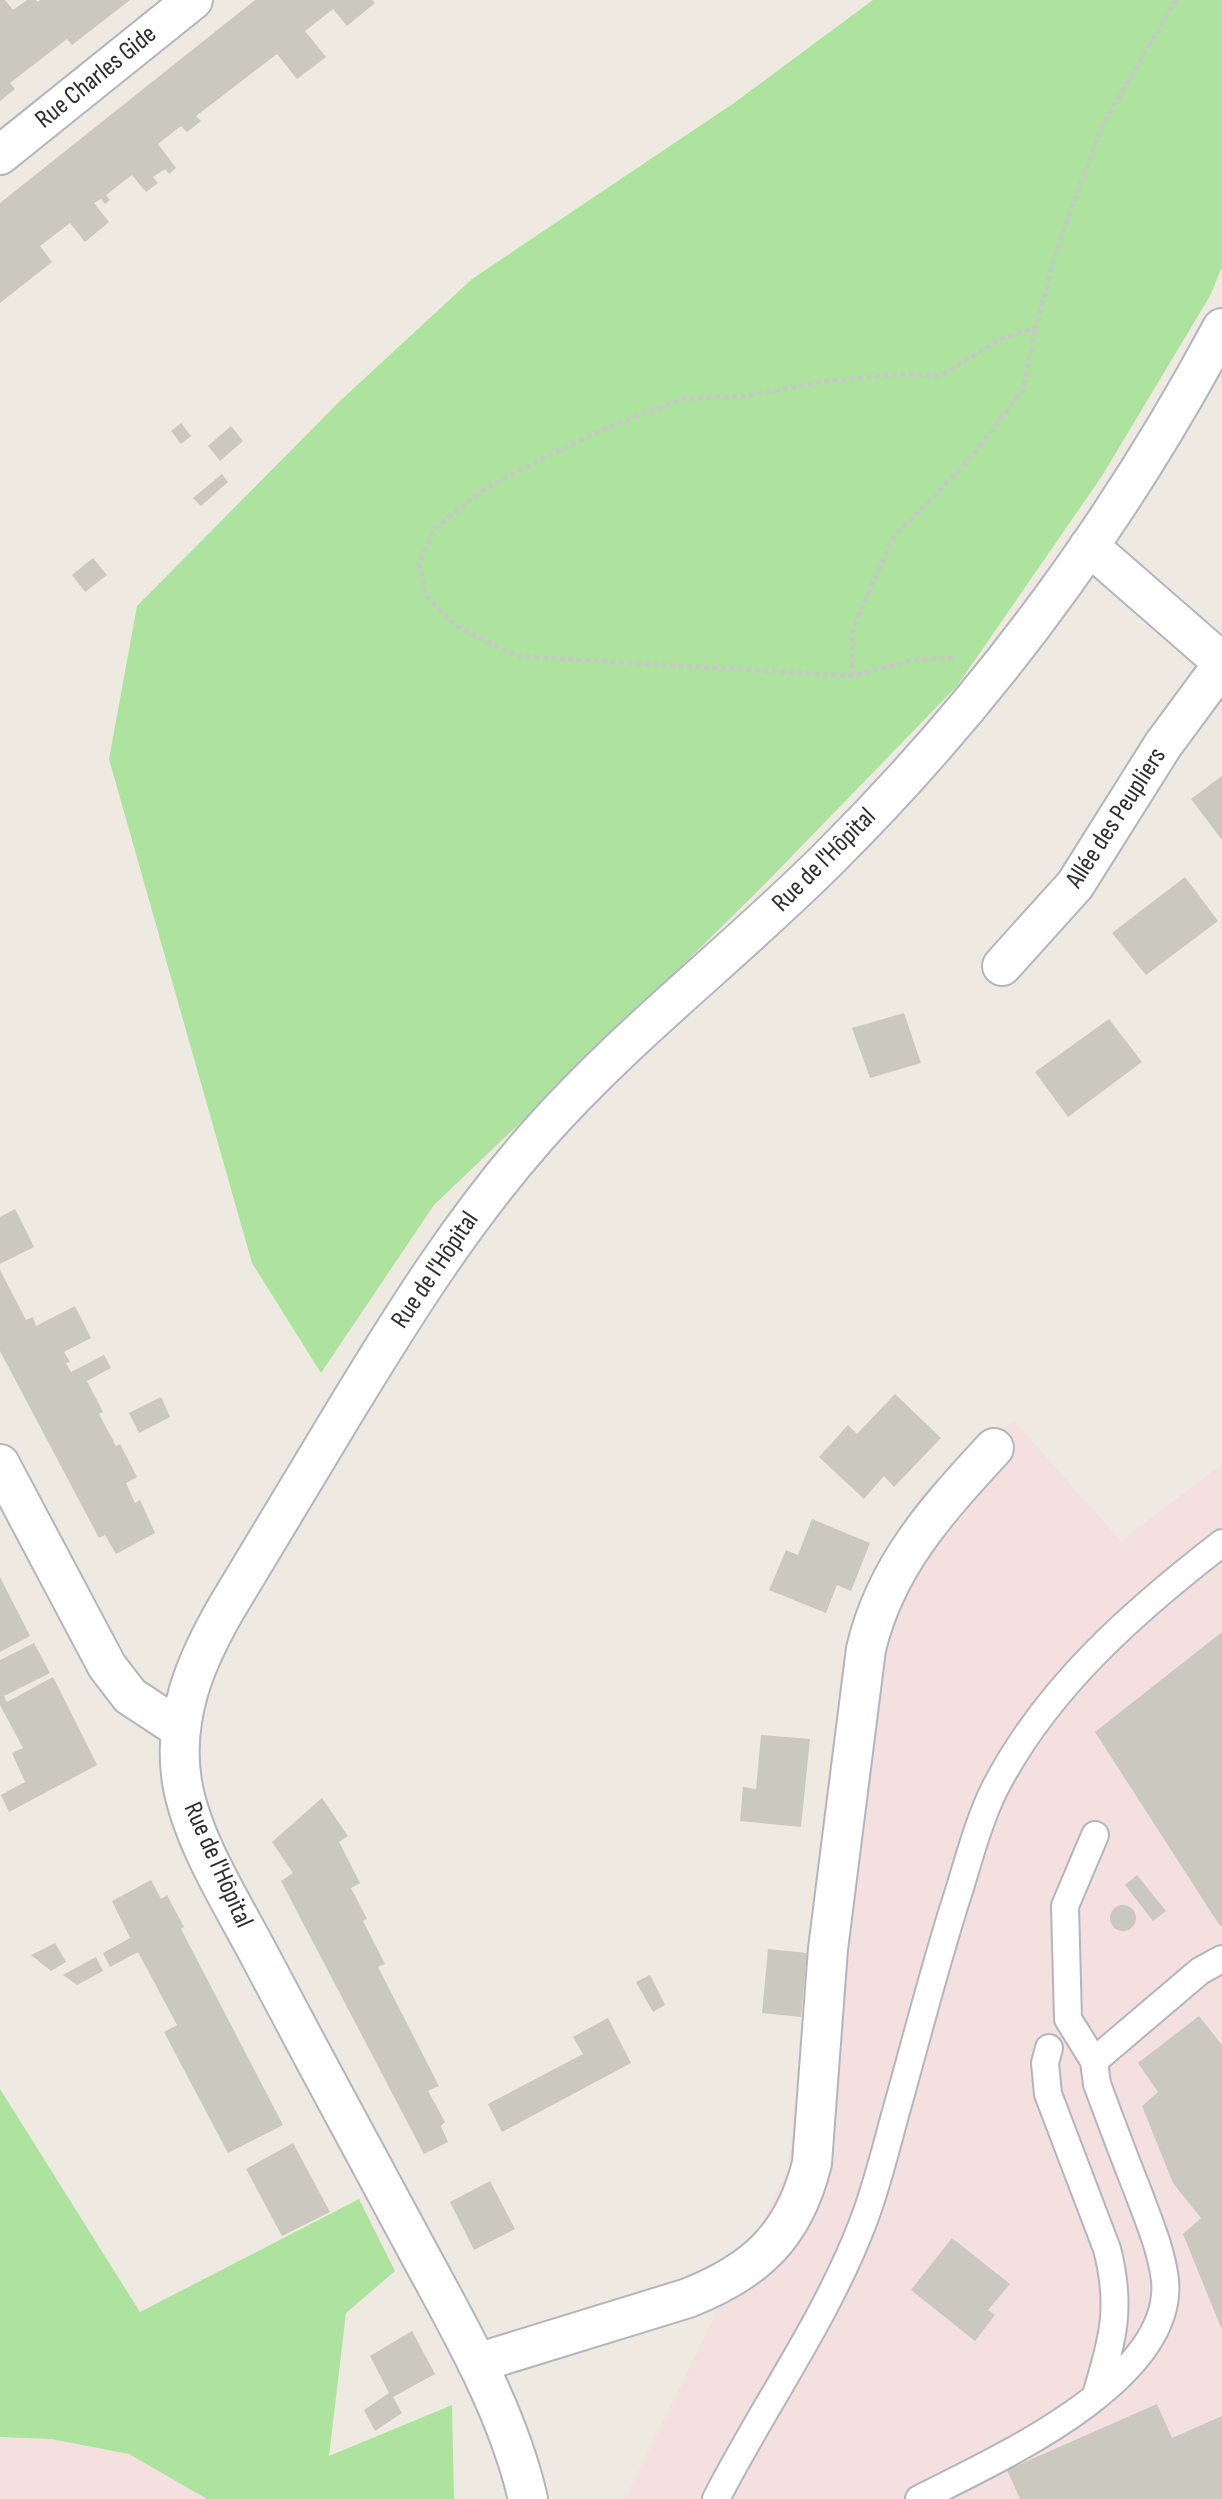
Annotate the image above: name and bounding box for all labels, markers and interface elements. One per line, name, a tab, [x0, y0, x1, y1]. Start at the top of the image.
street label: Rue Charles Gide	[29, 19, 163, 135]
street label: Allée des Peupliers	[1059, 742, 1173, 895]
street label: Rue de l'Hôpital	[766, 802, 882, 918]
street label: Rue de l'Hôpital	[385, 1206, 485, 1334]
street label: Rue de l'Hôpital	[177, 1797, 259, 1933]

